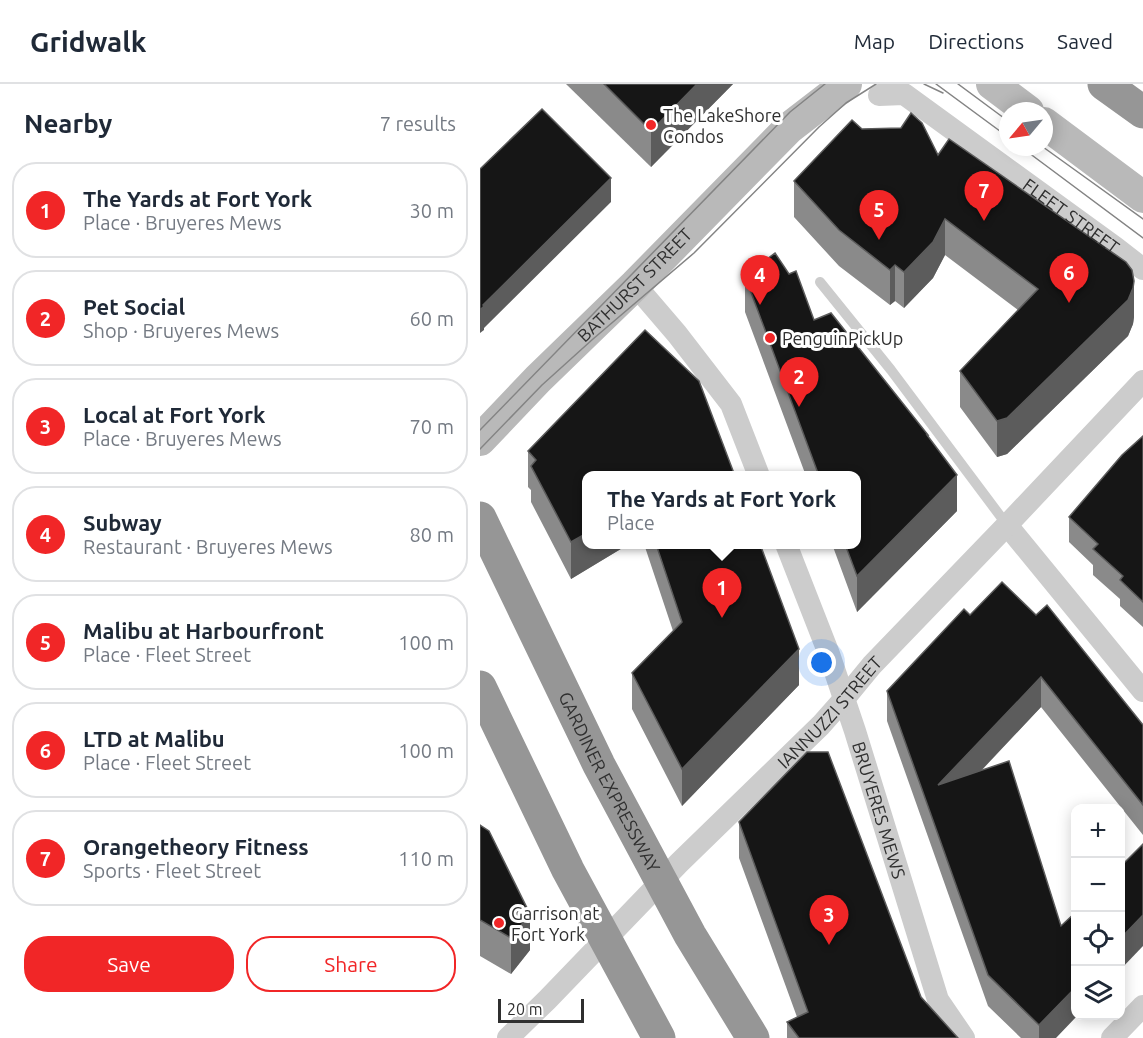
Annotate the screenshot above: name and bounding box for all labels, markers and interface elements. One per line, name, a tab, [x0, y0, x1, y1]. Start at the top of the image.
text: Gridwalk	[30, 26, 147, 57]
text: Map	[854, 29, 895, 53]
text: Directions	[928, 29, 1024, 53]
text: Saved	[1057, 29, 1113, 53]
north arrow	[999, 102, 1053, 156]
place label: The LakeShore Condos	[663, 105, 781, 146]
text: Nearby	[24, 109, 112, 138]
text: 7 results	[380, 112, 456, 135]
marker: The LakeShore Condos	[644, 118, 658, 132]
pin: 7	[964, 172, 1004, 221]
street label: FLEET STREET	[1020, 174, 1123, 257]
text: The Yards at Fort York	[83, 186, 312, 211]
pin: 5	[860, 190, 898, 240]
text: 1	[40, 199, 51, 222]
text: 30 m	[410, 199, 454, 222]
text: Place · Bruyeres Mews	[83, 211, 282, 234]
street label: BATHURST STREET	[573, 224, 695, 345]
pin: 6	[1050, 254, 1088, 303]
pin: 4	[740, 256, 780, 305]
text: Pet Social	[83, 294, 185, 319]
text: 2	[40, 307, 51, 330]
text: 60 m	[410, 307, 454, 330]
text: Shop · Bruyeres Mews	[83, 319, 279, 342]
place label: PenguinPickUp	[782, 328, 903, 348]
marker: PenguinPickUp	[763, 331, 777, 345]
pin: 2	[780, 358, 818, 407]
text: Local at Fort York	[83, 402, 265, 427]
text: 3	[40, 415, 51, 438]
text: 70 m	[410, 415, 454, 438]
text: Place · Bruyeres Mews	[83, 427, 282, 450]
popup	[582, 471, 861, 549]
text: The Yards at Fort York	[607, 486, 836, 511]
text: Subway	[83, 510, 162, 535]
text: Place	[607, 511, 655, 534]
text: 4	[40, 523, 51, 546]
text: 80 m	[410, 523, 454, 546]
text: Restaurant · Bruyeres Mews	[83, 535, 333, 558]
pin: 1	[702, 568, 742, 618]
text: Malibu at Harbourfront	[83, 618, 324, 643]
text: 5	[40, 631, 51, 654]
text: 100 m	[398, 631, 454, 654]
text: Place · Fleet Street	[83, 643, 251, 666]
your location	[807, 648, 836, 677]
street label: IANNUZZI STREET	[773, 652, 885, 772]
street label: GARDINER EXPRESSWAY	[555, 688, 665, 876]
text: LTD at Malibu	[83, 726, 225, 751]
text: 6	[40, 739, 51, 762]
text: 100 m	[398, 739, 454, 762]
street label: BRUYERES MEWS	[849, 739, 910, 881]
text: Place · Fleet Street	[83, 751, 251, 774]
map controls	[1071, 804, 1125, 1020]
button: +	[1071, 804, 1125, 858]
text: Orangetheory Fitness	[83, 834, 309, 859]
text: 7	[40, 847, 51, 870]
text: 110 m	[398, 847, 454, 870]
button: −	[1071, 858, 1125, 912]
text: Sports · Fleet Street	[83, 859, 261, 882]
pin: 3	[810, 896, 848, 945]
place label: Garrison at Fort York	[511, 903, 599, 944]
button: locate	[1071, 912, 1125, 966]
marker: Garrison at Fort York	[492, 916, 506, 930]
button: Save	[24, 936, 234, 992]
button: Share	[246, 936, 456, 992]
button: layers	[1071, 966, 1125, 1020]
scale bar	[498, 996, 584, 1024]
text: 20 m	[507, 1000, 543, 1018]

